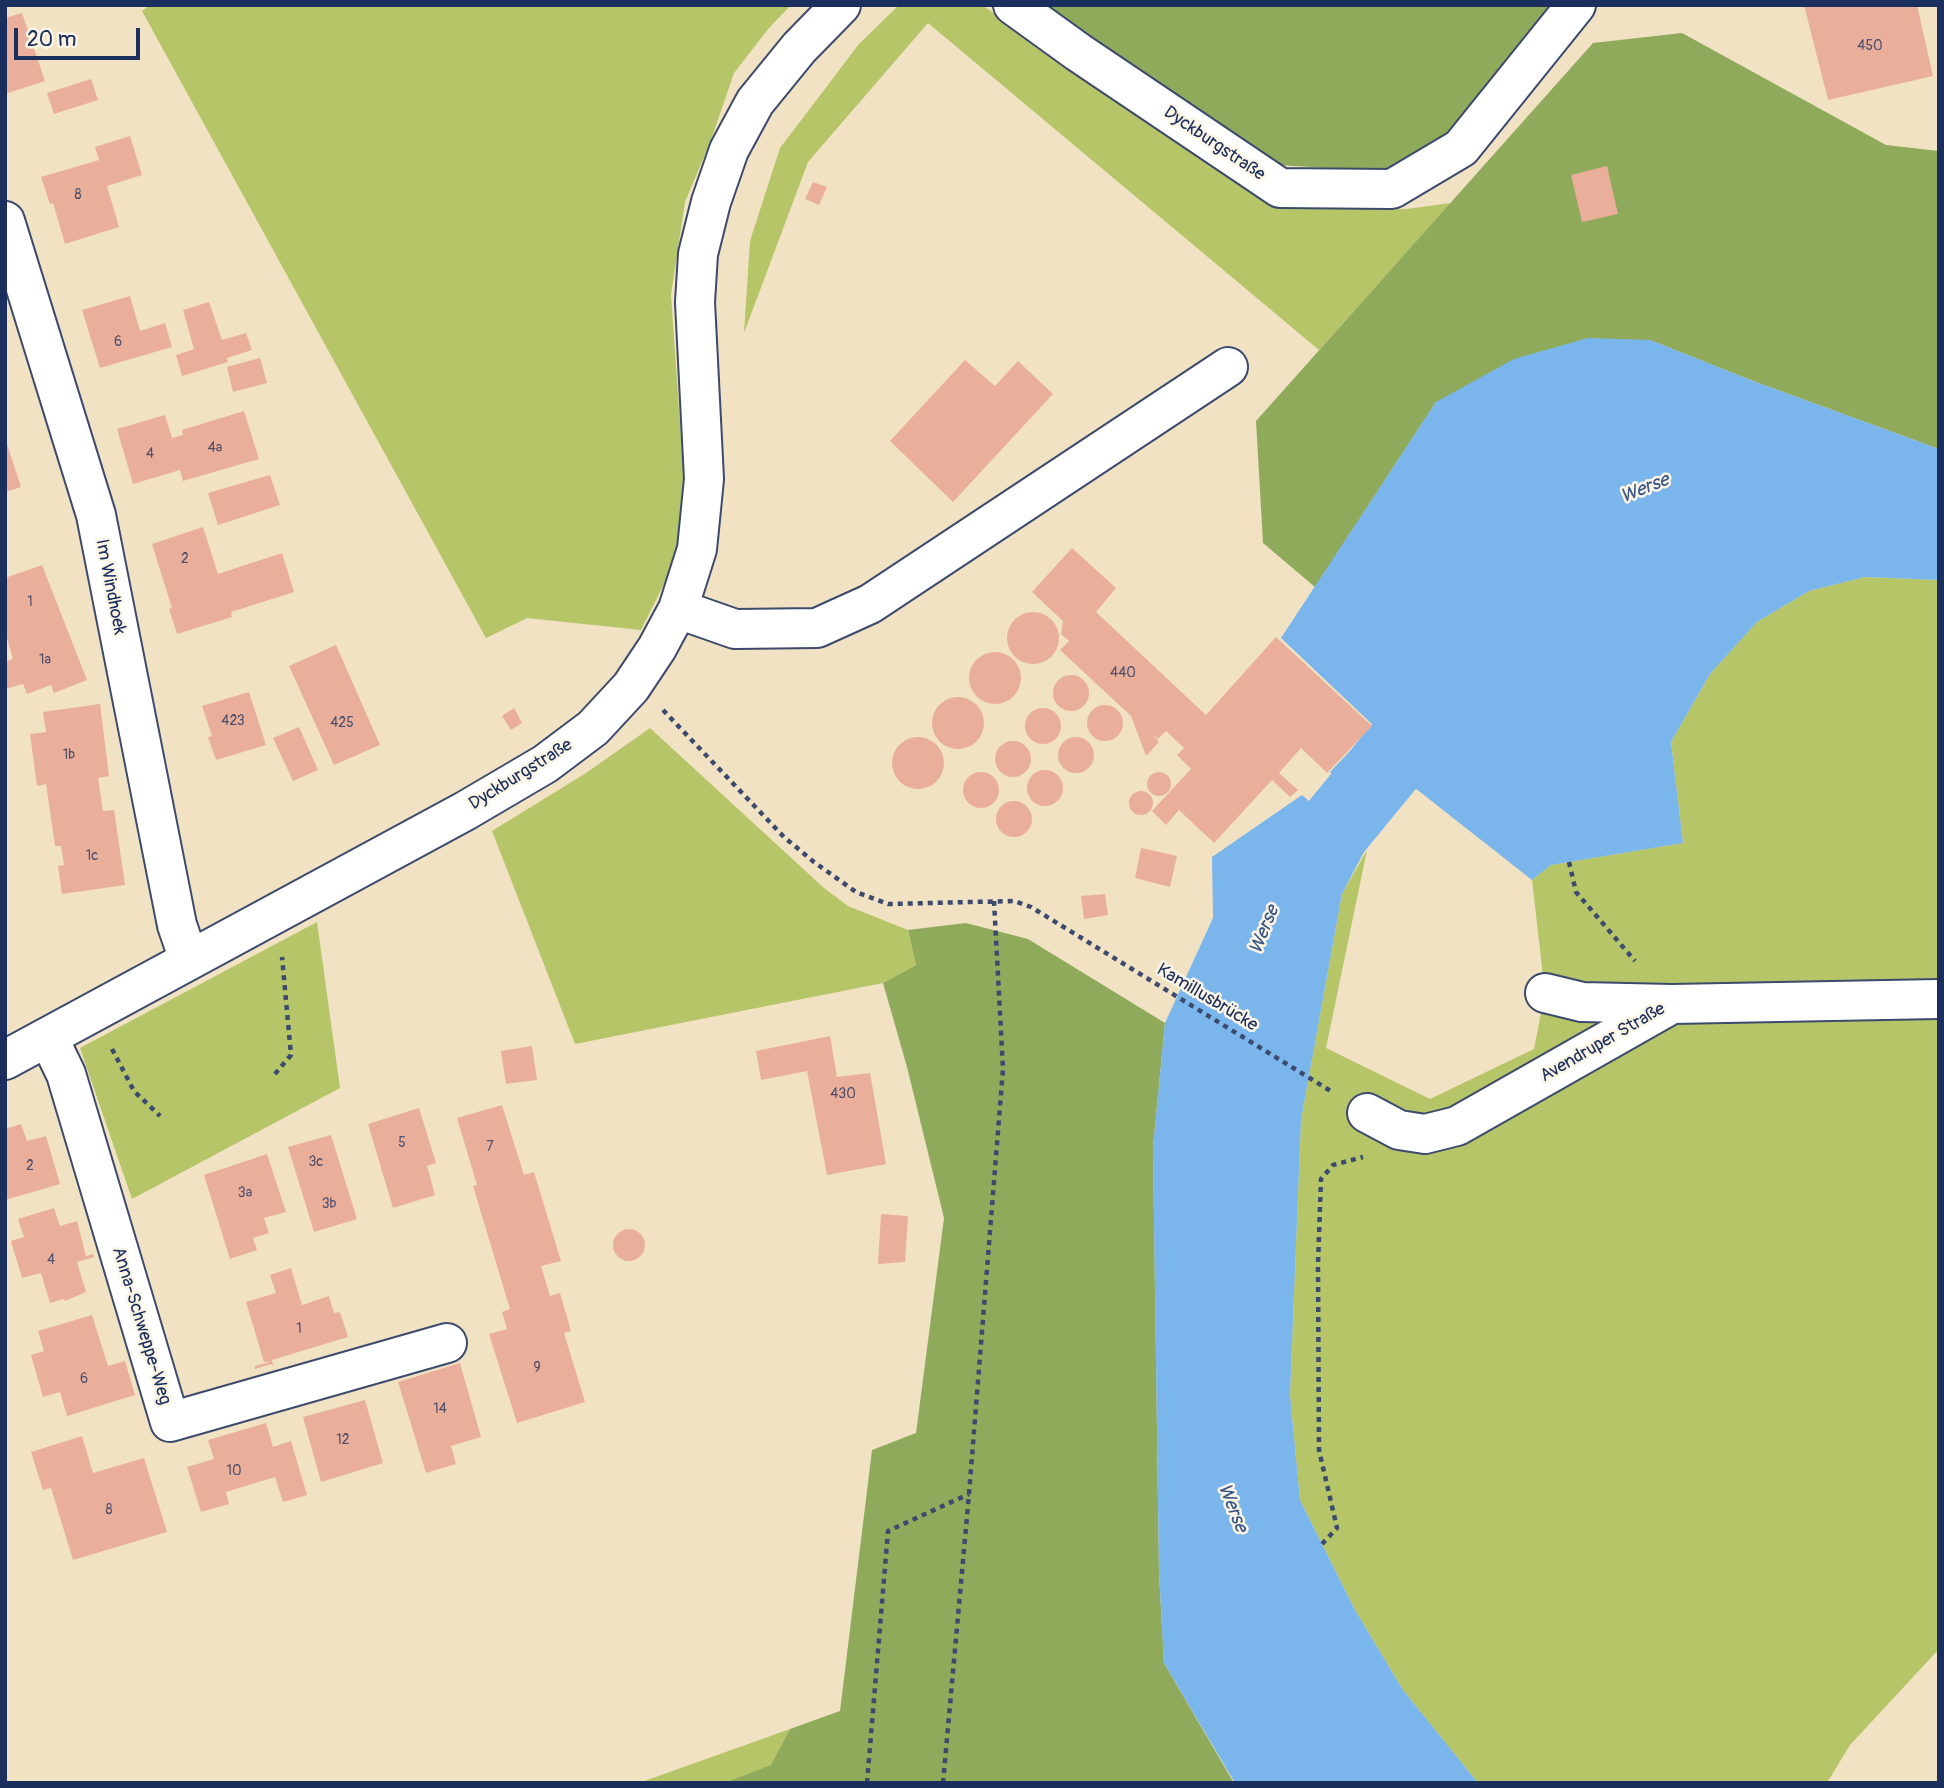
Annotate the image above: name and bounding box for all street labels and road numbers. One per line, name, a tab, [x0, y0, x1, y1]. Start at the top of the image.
street label: Dyckburgstraße	[1159, 102, 1269, 186]
street label: Im Windhoek	[90, 537, 130, 637]
street label: Dyckburgstraße	[465, 735, 577, 815]
street label: Kamillusbrücke	[1152, 959, 1262, 1037]
street label: Avendruper Straße	[1537, 998, 1669, 1088]
street label: Anna-Schweppe-Weg	[107, 1244, 175, 1408]

